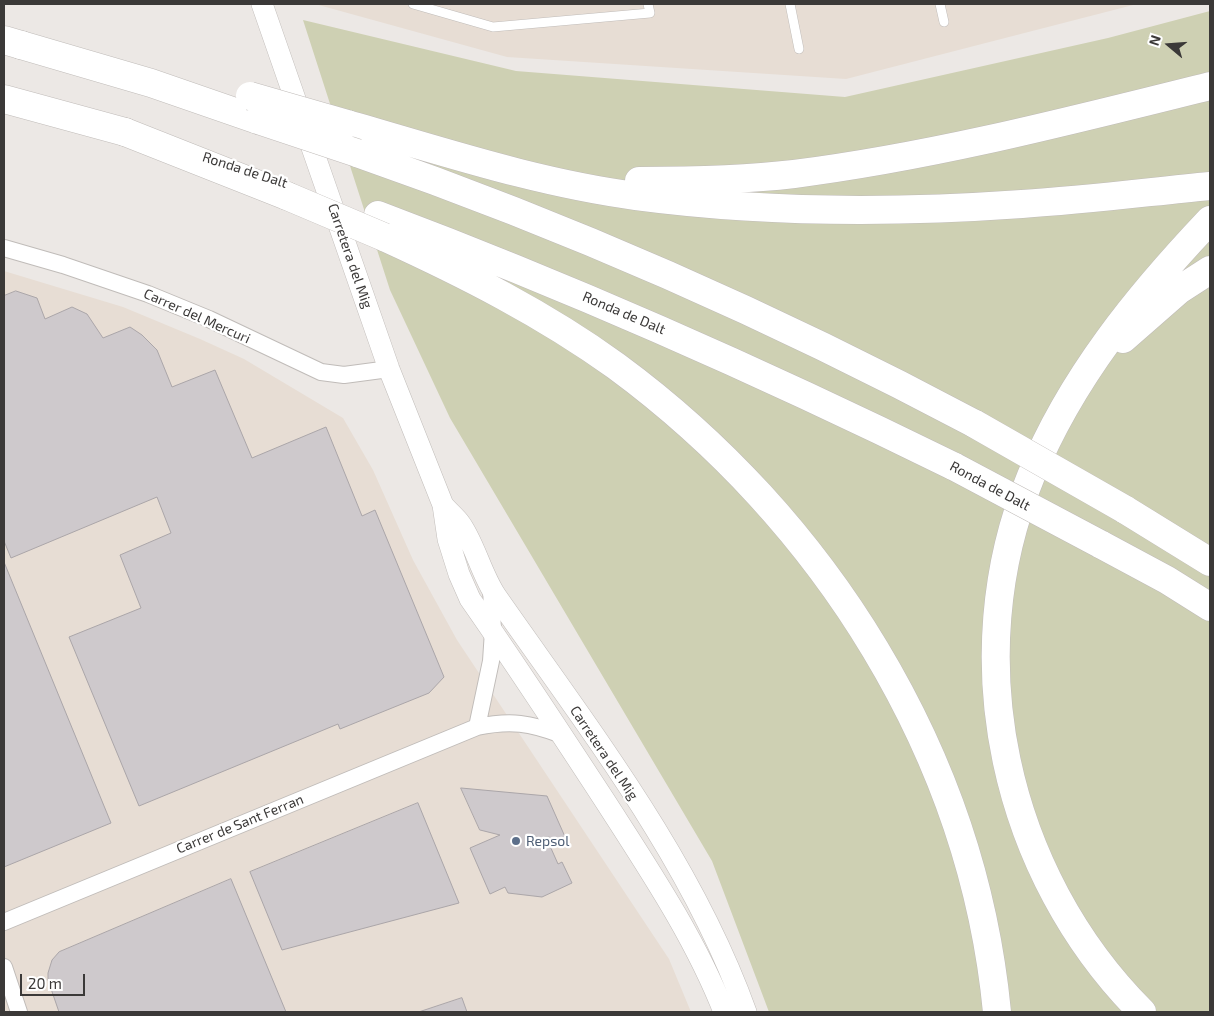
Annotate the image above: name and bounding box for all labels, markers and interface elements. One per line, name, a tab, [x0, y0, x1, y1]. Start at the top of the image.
north arrow	[1144, 20, 1194, 70]
text: N	[1145, 33, 1164, 48]
street label: Ronda de Dalt	[200, 148, 290, 192]
street label: Carretera del Mig	[324, 201, 376, 311]
street label: Carrer del Mercuri	[141, 285, 253, 347]
street label: Ronda de Dalt	[580, 288, 668, 338]
street label: Ronda de Dalt	[947, 458, 1033, 514]
street label: Carretera del Mig	[566, 703, 642, 803]
street label: Carrer de Sant Ferran	[174, 791, 306, 857]
place label: Repsol	[526, 833, 569, 849]
marker: Repsol	[510, 835, 522, 847]
scale bar	[22, 964, 88, 996]
text: 20 m	[28, 974, 62, 992]

